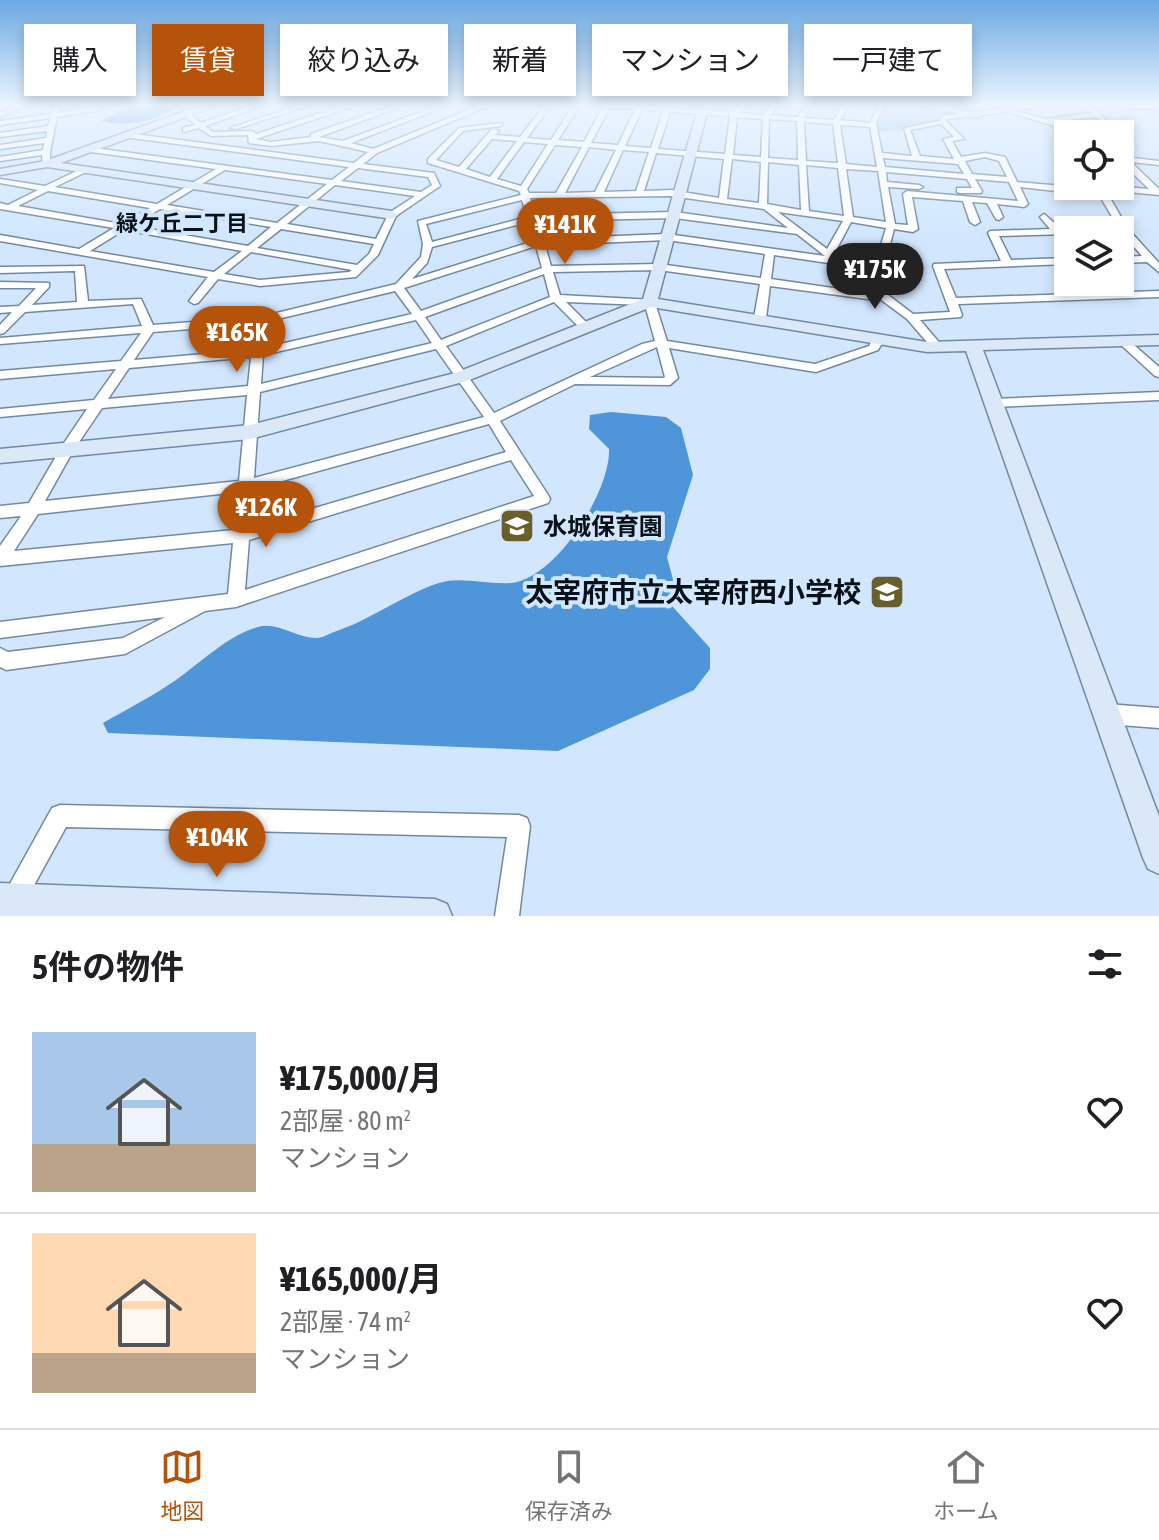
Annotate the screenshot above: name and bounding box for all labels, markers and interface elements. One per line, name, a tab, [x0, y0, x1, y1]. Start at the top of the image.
chip: 購入	[24, 24, 136, 96]
chip: 賃貸	[152, 24, 264, 96]
chip: 絞り込み	[280, 24, 448, 96]
chip: 新着	[464, 24, 576, 96]
chip: マンション	[592, 24, 788, 96]
chip: 一戸建て	[804, 24, 972, 96]
map controls	[1054, 120, 1134, 296]
button: locate	[1054, 120, 1134, 200]
pin: ¥141K	[509, 198, 621, 266]
text: ¥141K	[535, 209, 595, 239]
district label: 緑ケ丘二丁目	[116, 210, 248, 236]
button: layers	[1054, 216, 1134, 296]
pin: ¥175K	[819, 243, 931, 311]
text: ¥175K	[845, 254, 905, 284]
pin: ¥165K	[181, 306, 293, 374]
text: ¥165K	[207, 317, 267, 347]
pin: ¥126K	[210, 481, 322, 549]
text: ¥126K	[236, 492, 296, 522]
school or university icon: 水城保育園	[498, 507, 536, 545]
place label: 水城保育園	[543, 513, 663, 540]
school or university icon: 太宰府市立太宰府西小学校	[868, 573, 906, 611]
place label: 太宰府市立太宰府西小学校	[525, 576, 861, 608]
pin: ¥104K	[161, 811, 273, 879]
text: ¥104K	[187, 822, 247, 852]
icon: filters	[1083, 942, 1127, 986]
text: 5件の物件	[32, 947, 184, 986]
text: ¥175,000/月	[280, 1058, 443, 1097]
icon: home	[96, 1064, 192, 1160]
icon: heart	[1083, 1090, 1127, 1134]
text: 2部屋 · 80 m²	[280, 1106, 411, 1136]
text: マンション	[280, 1143, 410, 1173]
text: ¥165,000/月	[280, 1259, 443, 1298]
icon: home	[96, 1265, 192, 1361]
icon: heart	[1083, 1291, 1127, 1335]
text: 2部屋 · 74 m²	[280, 1307, 411, 1337]
text: マンション	[280, 1344, 410, 1374]
tab: 地図	[160, 1445, 204, 1525]
tab: 保存済み	[525, 1445, 613, 1525]
tab: ホーム	[933, 1445, 999, 1525]

